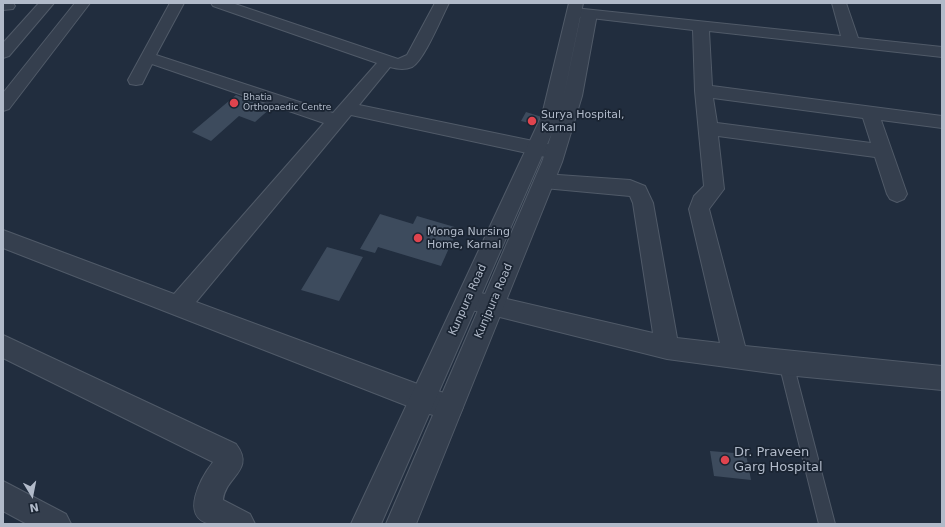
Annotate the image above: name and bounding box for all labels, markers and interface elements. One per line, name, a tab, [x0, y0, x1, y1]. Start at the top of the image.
place label: Bhatia Orthopaedic Centre	[243, 93, 331, 114]
marker: Bhatia Orthopaedic Centre	[228, 97, 240, 109]
place label: Surya Hospital, Karnal	[541, 108, 625, 134]
marker: Surya Hospital, Karnal	[526, 115, 538, 127]
place label: Monga Nursing Home, Karnal	[427, 225, 510, 251]
marker: Monga Nursing Home, Karnal	[412, 232, 424, 244]
street label: Kunpura Road	[446, 262, 490, 338]
street label: Kunjpura Road	[472, 262, 516, 340]
place label: Dr. Praveen Garg Hospital	[734, 445, 823, 476]
marker: Dr. Praveen Garg Hospital	[719, 454, 731, 466]
north arrow	[12, 475, 52, 515]
text: N	[29, 500, 40, 515]

